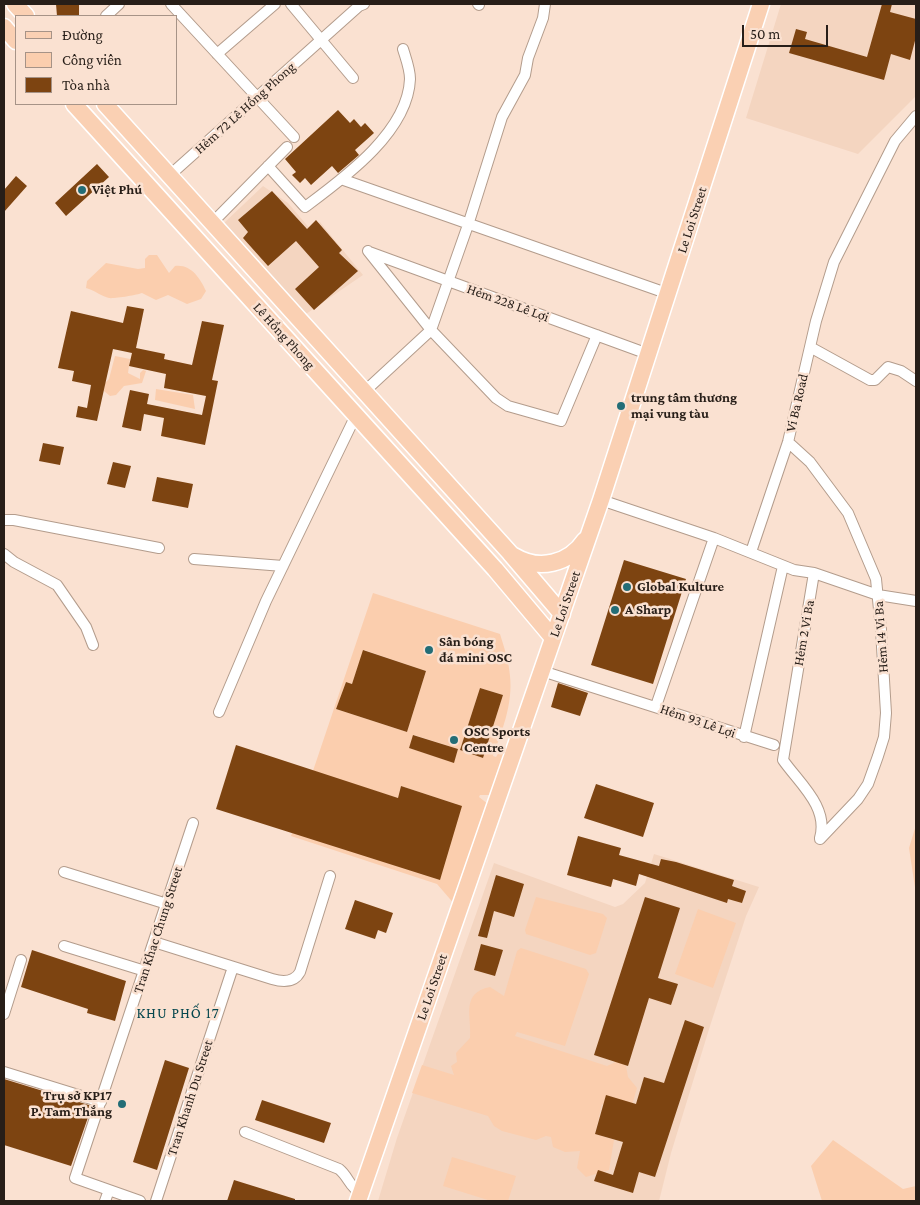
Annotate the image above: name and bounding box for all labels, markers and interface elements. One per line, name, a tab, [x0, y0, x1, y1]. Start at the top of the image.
legend	[15, 15, 178, 105]
scale bar	[745, 15, 831, 47]
text: 50 m	[750, 26, 780, 42]
text: Đường	[62, 27, 103, 43]
text: Công viên	[62, 52, 122, 68]
street label: Hẻm 72 Lê Hồng Phong	[191, 58, 299, 158]
text: Tòa nhà	[62, 77, 110, 93]
place label: Việt Phú	[92, 182, 142, 198]
marker: Việt Phú	[76, 184, 88, 196]
street label: Le Loi Street	[673, 185, 711, 255]
street label: Hẻm 228 Lê Lợi	[465, 280, 551, 326]
street label: Lê Hồng Phong	[249, 299, 319, 373]
street label: Vi Ba Road	[782, 372, 812, 434]
place label: trung tâm thương mại vung tàu	[631, 390, 737, 422]
marker: trung tâm thương mại vung tàu	[615, 400, 627, 412]
street label: Le Loi Street	[546, 569, 584, 639]
place label: Global Kulture	[637, 579, 724, 595]
marker: Global Kulture	[621, 581, 633, 593]
street label: Hẻm 2 Vi Ba	[790, 599, 818, 667]
street label: Hẻm 14 Vi Ba	[870, 601, 892, 673]
place label: A Sharp	[625, 602, 671, 618]
marker: A Sharp	[609, 604, 621, 616]
place label: Sân bóng đá mini OSC	[439, 634, 512, 666]
marker: Sân bóng đá mini OSC	[423, 644, 435, 656]
street label: Hẻm 93 Lê Lợi	[658, 700, 738, 742]
place label: OSC Sports Centre	[464, 724, 530, 756]
marker: OSC Sports Centre	[448, 734, 460, 746]
street label: Tran Khac Chung Street	[130, 864, 186, 996]
street label: Le Loi Street	[413, 952, 451, 1022]
district label: KHU PHỐ 17	[135, 1004, 221, 1022]
street label: Tran Khanh Du Street	[163, 1038, 217, 1158]
place label: Trụ sở KP17 P. Tam Thắng	[31, 1088, 112, 1120]
marker: Trụ sở KP17 P. Tam Thắng	[116, 1098, 128, 1110]

